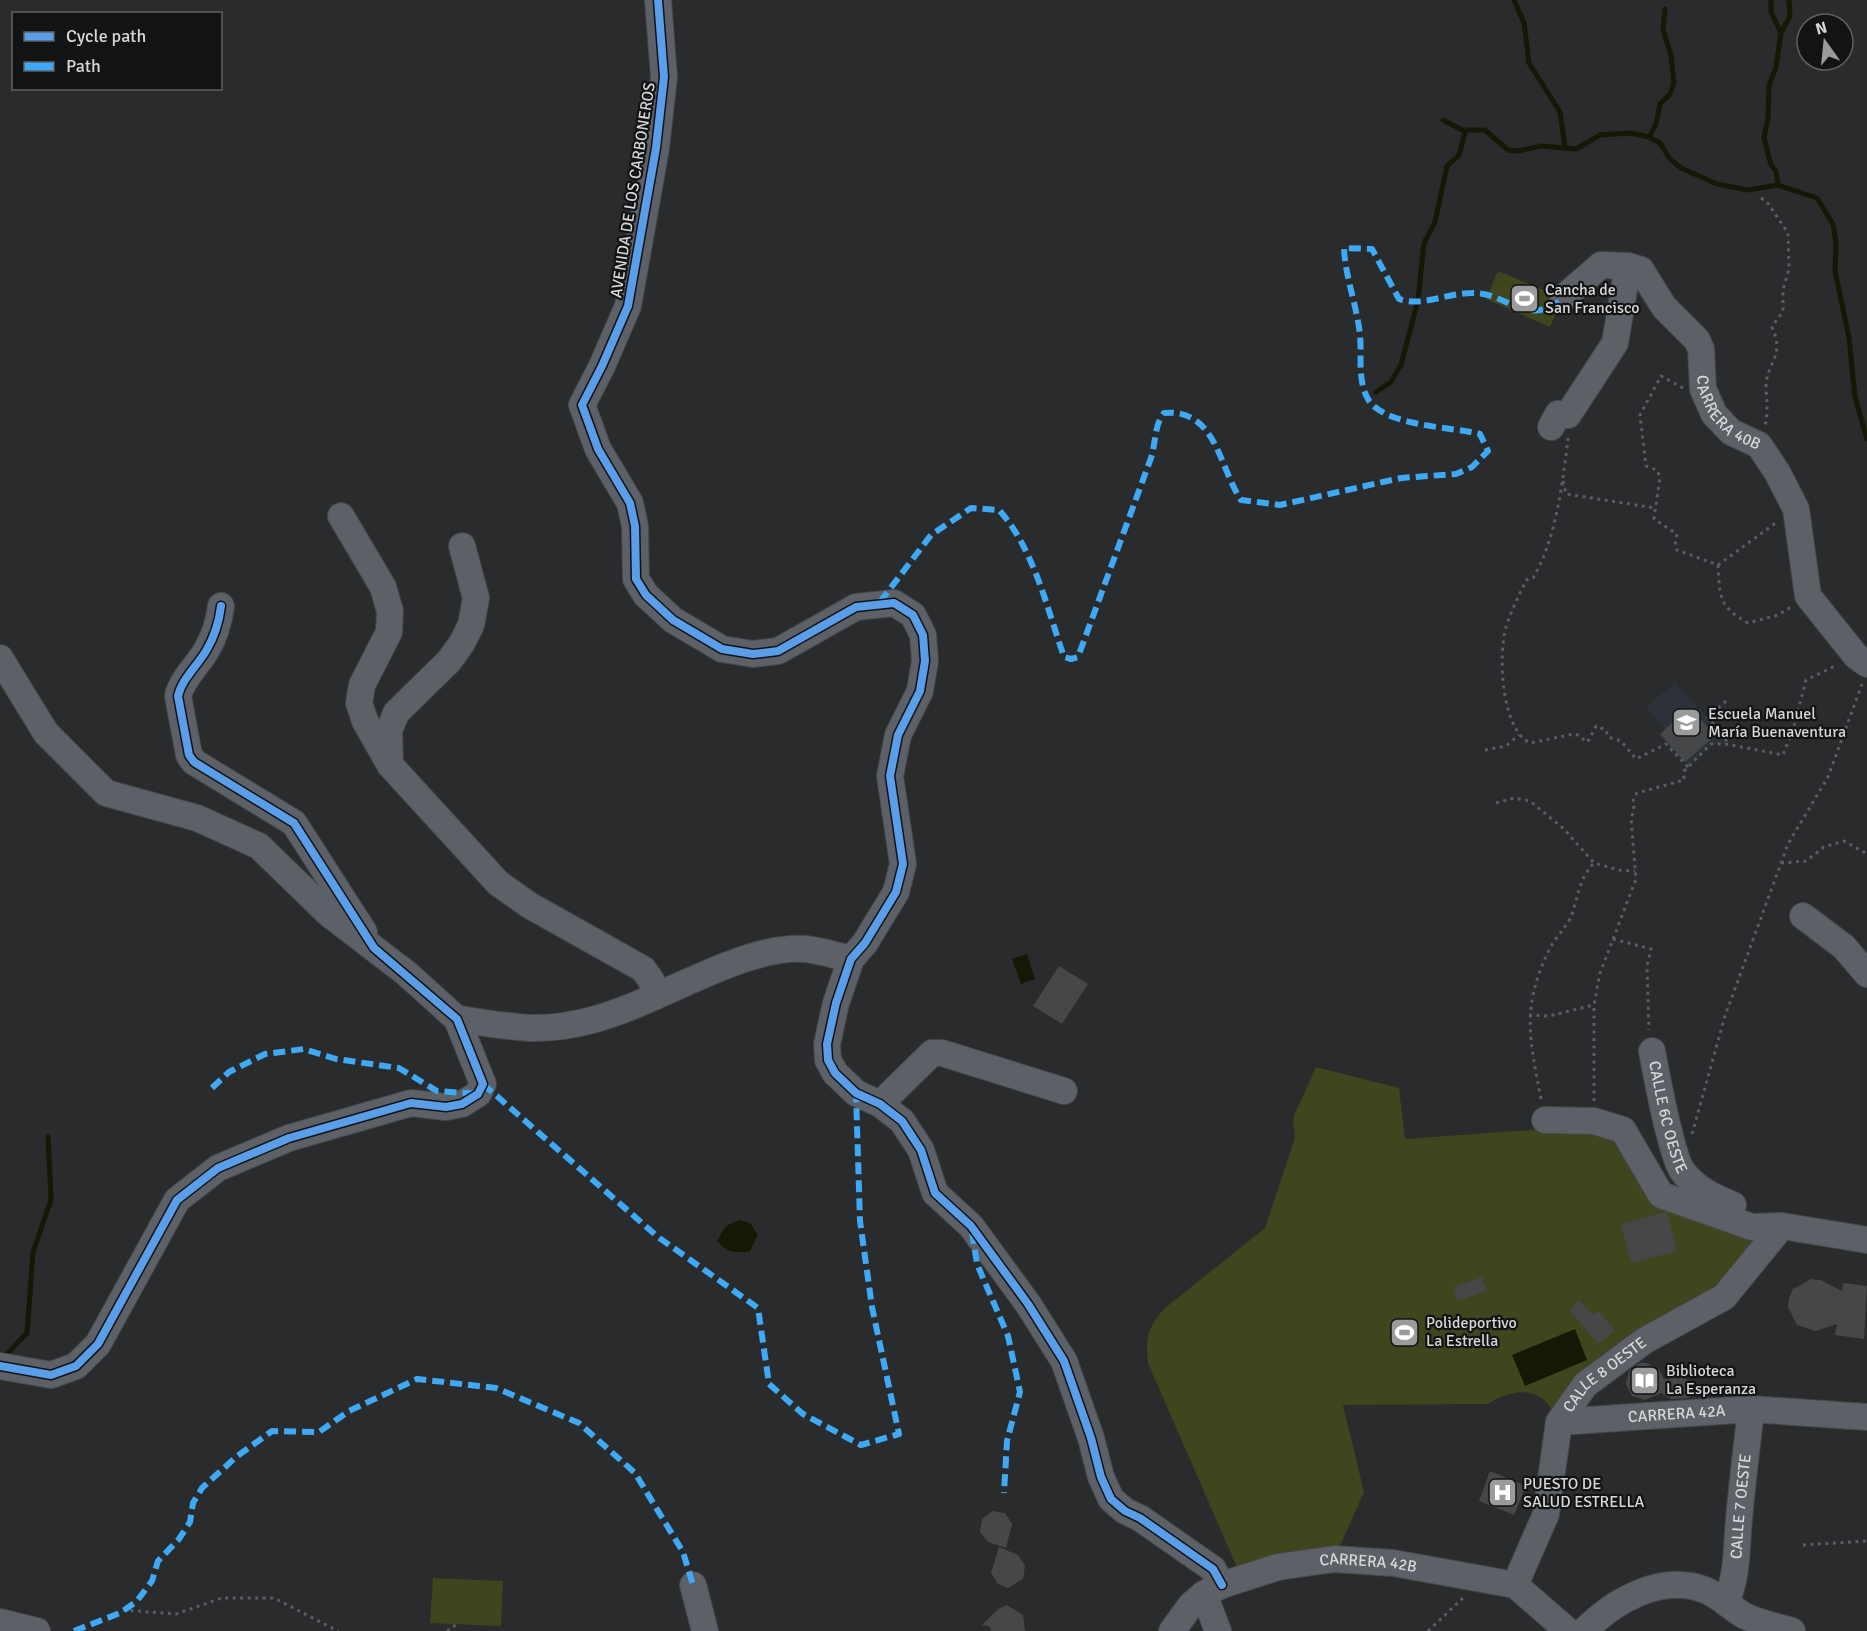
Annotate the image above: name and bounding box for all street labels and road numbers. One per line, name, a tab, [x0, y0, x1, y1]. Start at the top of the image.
street label: AVENIDA DE LOS CARBONEROS	[606, 81, 660, 299]
street label: CARRERA 40B	[1692, 375, 1764, 454]
street label: CALLE 6C OESTE	[1644, 1059, 1692, 1177]
street label: CALLE 8 OESTE	[1559, 1333, 1650, 1416]
street label: CARRERA 42A	[1627, 1401, 1726, 1427]
street label: CALLE 7 OESTE	[1726, 1453, 1756, 1560]
street label: CARRERA 42B	[1318, 1548, 1418, 1577]

